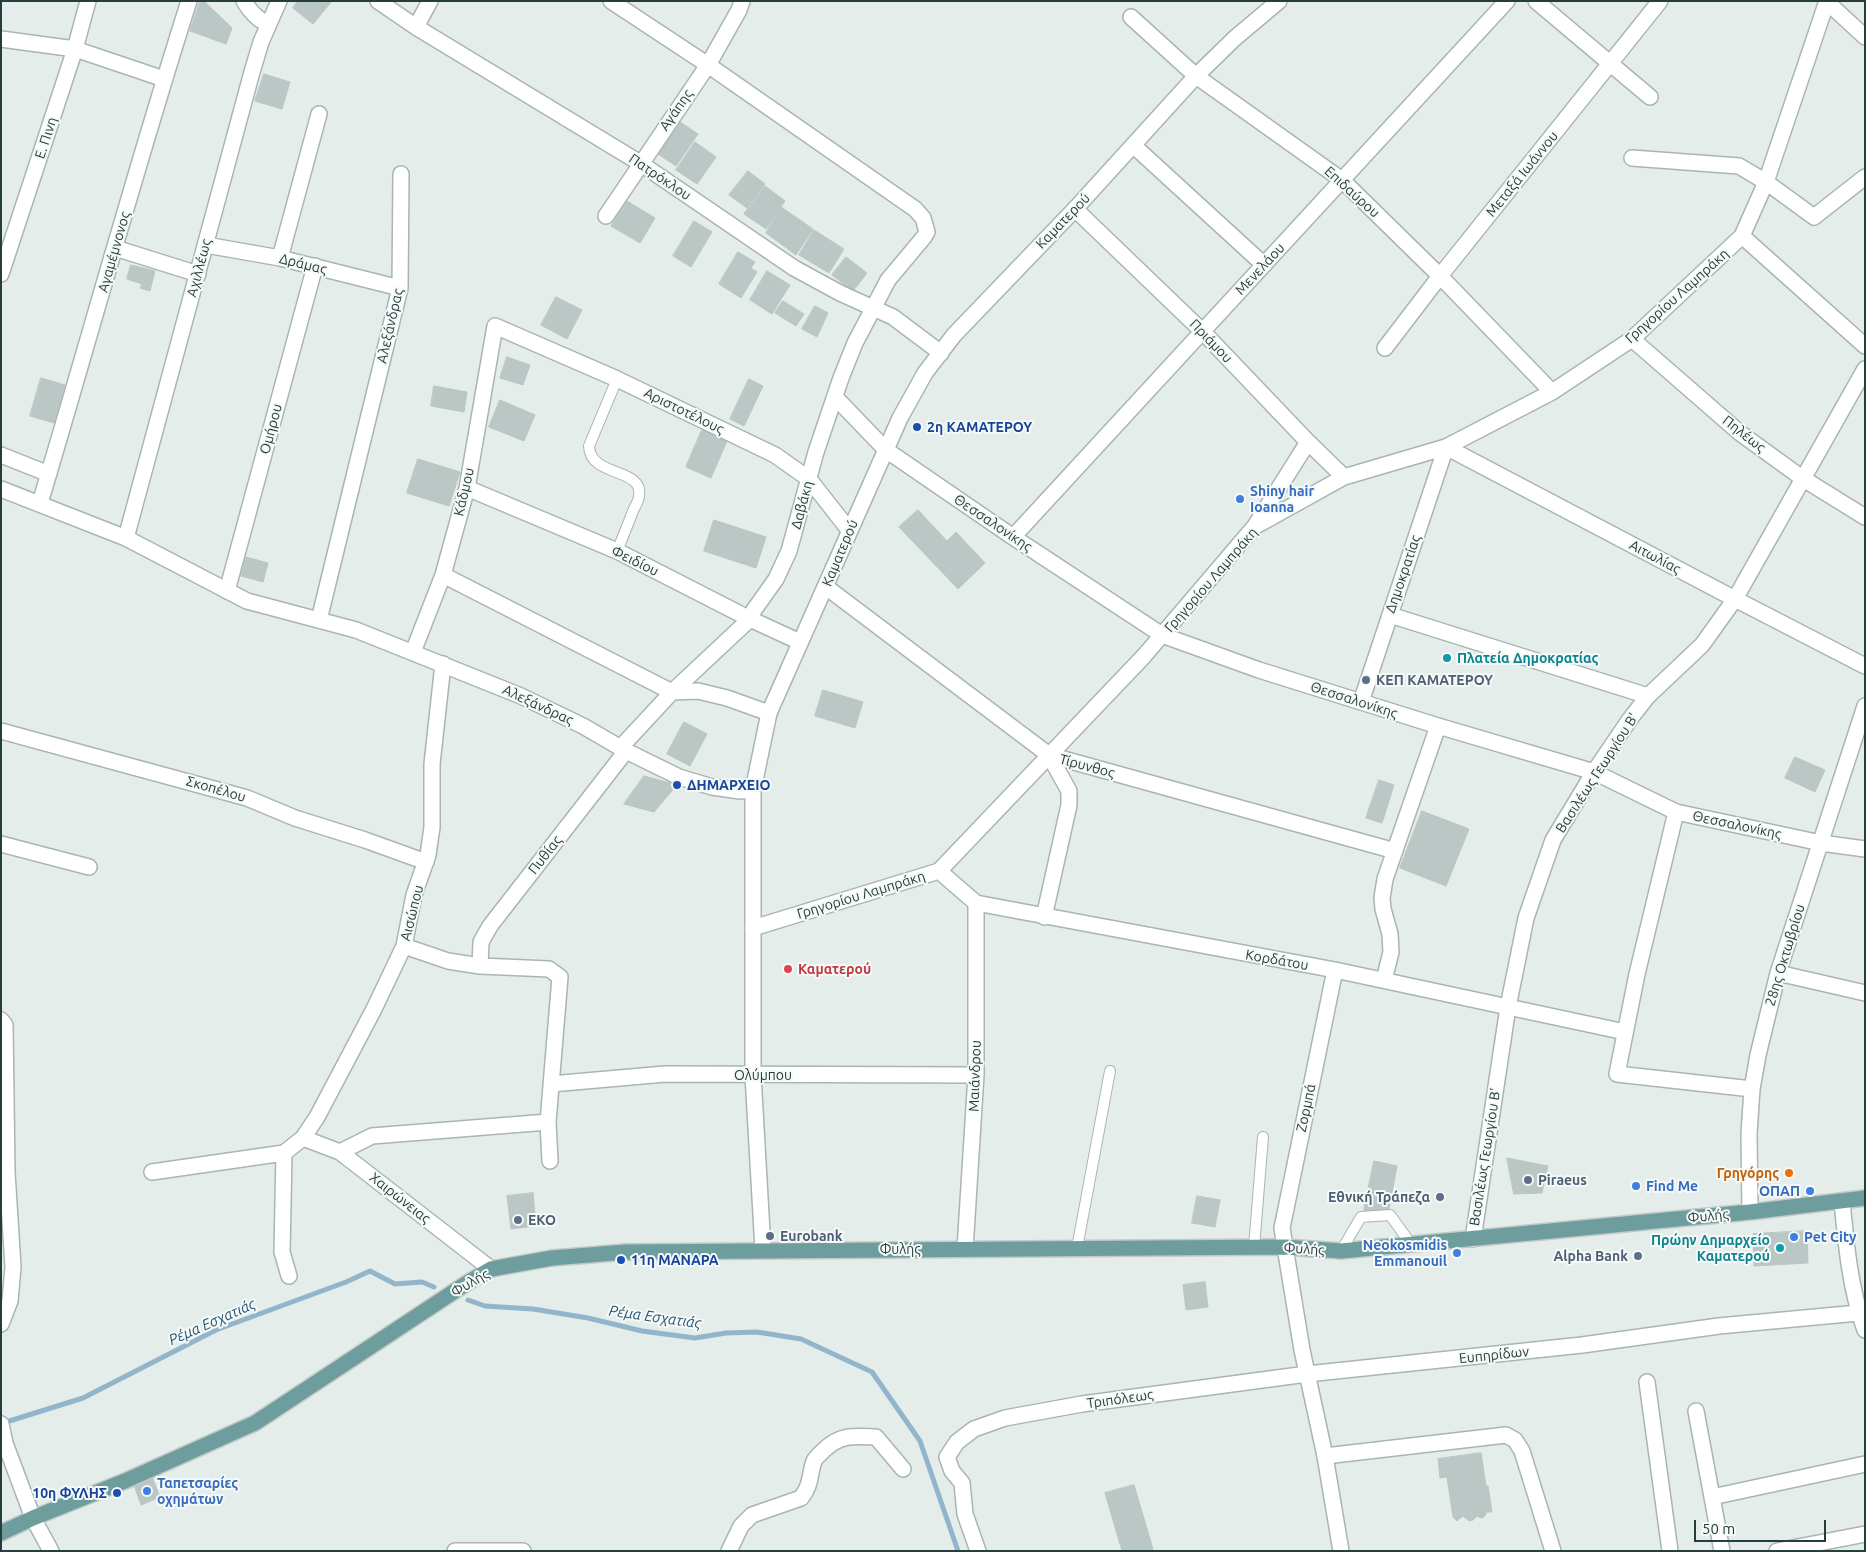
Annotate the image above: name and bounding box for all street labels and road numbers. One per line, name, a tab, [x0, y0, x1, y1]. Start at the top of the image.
street label: Αγάπης	[656, 86, 696, 134]
street label: Ε. Πινη	[31, 115, 61, 161]
street label: Μεταξά Ιωάννου	[1482, 128, 1562, 220]
street label: Πατρόκλου	[626, 150, 694, 204]
street label: Επιδαύρου	[1321, 163, 1383, 221]
street label: Καματερού	[1032, 190, 1094, 252]
street label: Αγαμέμνονος	[94, 210, 134, 294]
street label: Αχιλλέως	[183, 237, 215, 299]
street label: Μενελάου	[1232, 240, 1288, 298]
street label: Γρηγορίου Λαμπράκη	[1622, 245, 1732, 347]
street label: Δράμας	[277, 250, 329, 278]
street label: Αλεξάνδρας	[373, 287, 407, 365]
street label: Πριάμου	[1186, 316, 1236, 366]
street label: Αριστοτέλους	[641, 384, 727, 438]
street label: Ομήρου	[256, 402, 286, 456]
street label: Πηλέως	[1719, 412, 1769, 456]
street label: Κάδμου	[450, 466, 478, 518]
street label: Δαβάκη	[788, 479, 816, 531]
street label: Θεσσαλονίκης	[951, 491, 1035, 555]
street label: Καματερού	[818, 517, 862, 589]
street label: Γρηγορίου Λαμπράκη	[1161, 524, 1261, 636]
street label: Δημοκρατίας	[1382, 533, 1424, 615]
street label: Αιτωλίας	[1626, 536, 1684, 578]
street label: Φειδίου	[609, 542, 661, 580]
street label: Θεσσαλονίκης	[1308, 678, 1400, 722]
street label: Αλεξάνδρας	[500, 681, 576, 729]
street label: Βασιλέως Γεωργίου Β'	[1552, 710, 1642, 836]
street label: Τίρυνθος	[1057, 751, 1117, 781]
street label: Σκοπέλου	[184, 772, 248, 806]
street label: Θεσσαλονίκης	[1691, 807, 1783, 843]
street label: Πυθίας	[525, 832, 565, 878]
street label: Γρηγορίου Λαμπράκη	[795, 867, 927, 923]
street label: Αισώπου	[397, 883, 427, 943]
street label: 28ης Οκτωβρίου	[1762, 902, 1808, 1008]
street label: Κορδάτου	[1244, 946, 1310, 974]
street label: Μαιάνδρου	[965, 1040, 985, 1112]
street label: Ολύμπου	[734, 1067, 792, 1083]
street label: Ζορμπά	[1293, 1082, 1319, 1134]
street label: Βασιλέως Γεωργίου Β'	[1466, 1087, 1504, 1227]
street label: Χαιρώνειας	[366, 1169, 434, 1227]
street label: Φυλής	[1687, 1205, 1729, 1227]
street label: Φυλής	[1283, 1239, 1325, 1259]
street label: Φυλής	[879, 1241, 921, 1257]
street label: Φυλής	[448, 1265, 492, 1301]
street label: Ευπηρίδων	[1458, 1343, 1530, 1367]
street label: Τριπόλεως	[1086, 1386, 1154, 1412]

